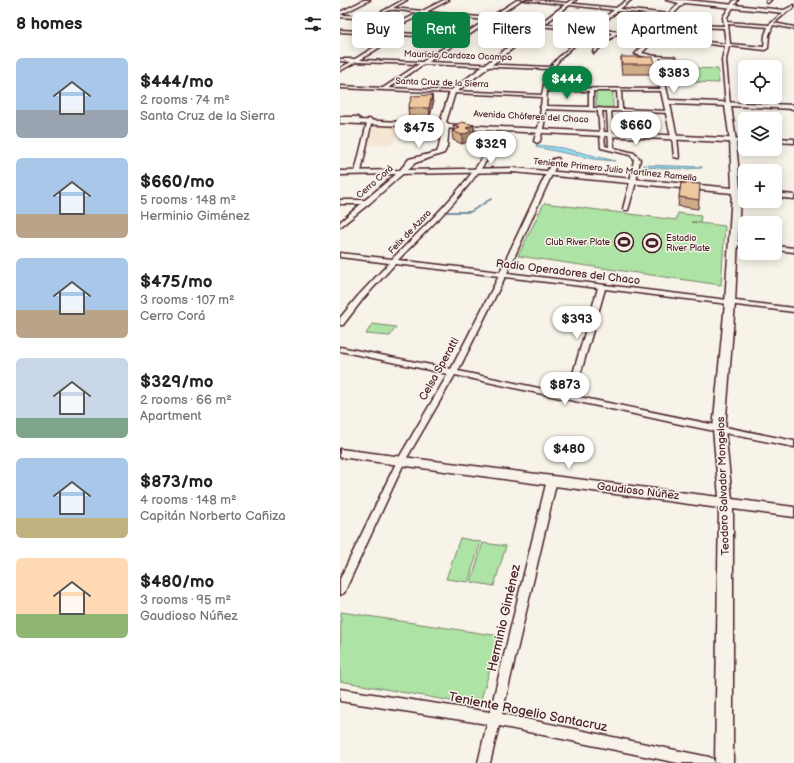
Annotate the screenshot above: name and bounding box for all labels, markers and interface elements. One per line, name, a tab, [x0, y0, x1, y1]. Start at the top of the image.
chip: Buy	[352, 12, 404, 48]
chip: Rent	[412, 12, 470, 48]
chip: Filters	[478, 12, 545, 48]
chip: New	[553, 12, 609, 48]
chip: Apartment	[617, 12, 712, 48]
icon: filters	[302, 13, 324, 35]
text: 8 homes	[16, 14, 82, 34]
street label: Mauricio Cardozo Ocampo	[404, 49, 512, 63]
pin: $383	[650, 60, 698, 94]
map controls	[738, 60, 782, 260]
button: locate	[738, 60, 782, 104]
text: $383	[658, 65, 690, 81]
pin: $444	[543, 66, 591, 100]
text: $444	[551, 71, 583, 87]
text: $444/mo	[140, 72, 213, 92]
icon: home	[48, 74, 96, 122]
street label: Santa Cruz de la Sierra	[395, 76, 489, 90]
text: 2 rooms · 74 m²	[140, 92, 230, 108]
text: Santa Cruz de la Sierra	[140, 108, 275, 124]
street label: Avenida Chóferes del Chaco	[473, 108, 589, 126]
pin: $660	[612, 112, 660, 146]
button: layers	[738, 112, 782, 156]
pin: $475	[395, 115, 443, 149]
text: $660	[620, 117, 652, 133]
text: $475	[404, 120, 434, 136]
pin: $329	[467, 131, 515, 165]
text: $329	[475, 136, 507, 152]
street label: Teniente Primero Julio Martínez Ramella	[533, 156, 697, 184]
street label: Cerro Corá	[354, 163, 396, 201]
button: +	[738, 164, 782, 208]
text: $660/mo	[140, 172, 215, 192]
icon: home	[48, 174, 96, 222]
text: 5 rooms · 148 m²	[140, 192, 236, 208]
text: Herminio Giménez	[140, 208, 250, 224]
street label: Felix de Azara	[386, 208, 434, 256]
button: −	[738, 216, 782, 260]
sports icon: Club River Plate	[613, 231, 635, 253]
sports icon: Estadio River Plate	[641, 232, 663, 254]
place label: Estadio River Plate	[666, 233, 711, 254]
place label: Club River Plate	[545, 237, 611, 248]
street label: Radio Operadores del Chaco	[495, 257, 641, 287]
text: $475/mo	[140, 272, 213, 292]
icon: home	[48, 274, 96, 322]
text: 3 rooms · 107 m²	[140, 292, 235, 308]
pin: $393	[553, 306, 601, 340]
text: Cerro Corá	[140, 308, 205, 324]
text: $393	[561, 311, 593, 327]
street label: Celsa Speratti	[416, 335, 462, 403]
text: $329/mo	[140, 372, 213, 392]
pin: $873	[541, 372, 589, 406]
icon: home	[48, 374, 96, 422]
text: $873	[549, 377, 581, 393]
text: 2 rooms · 66 m²	[140, 392, 232, 408]
text: Apartment	[140, 408, 201, 424]
street label: Teodoro Salvador Mongelos	[714, 416, 732, 556]
pin: $480	[545, 436, 593, 470]
text: $480	[553, 441, 585, 457]
text: $873/mo	[140, 472, 213, 492]
icon: home	[48, 474, 96, 522]
street label: Gaudioso Núñez	[596, 480, 681, 503]
text: 4 rooms · 148 m²	[140, 492, 237, 508]
text: Capitán Norberto Cañiza	[140, 508, 286, 524]
street label: Herminio Giménez	[484, 562, 524, 673]
text: $480/mo	[140, 572, 214, 592]
icon: home	[48, 574, 96, 622]
text: 3 rooms · 95 m²	[140, 592, 231, 608]
text: Gaudioso Núñez	[140, 608, 238, 624]
street label: Teniente Rogelio Santacruz	[447, 689, 610, 735]

